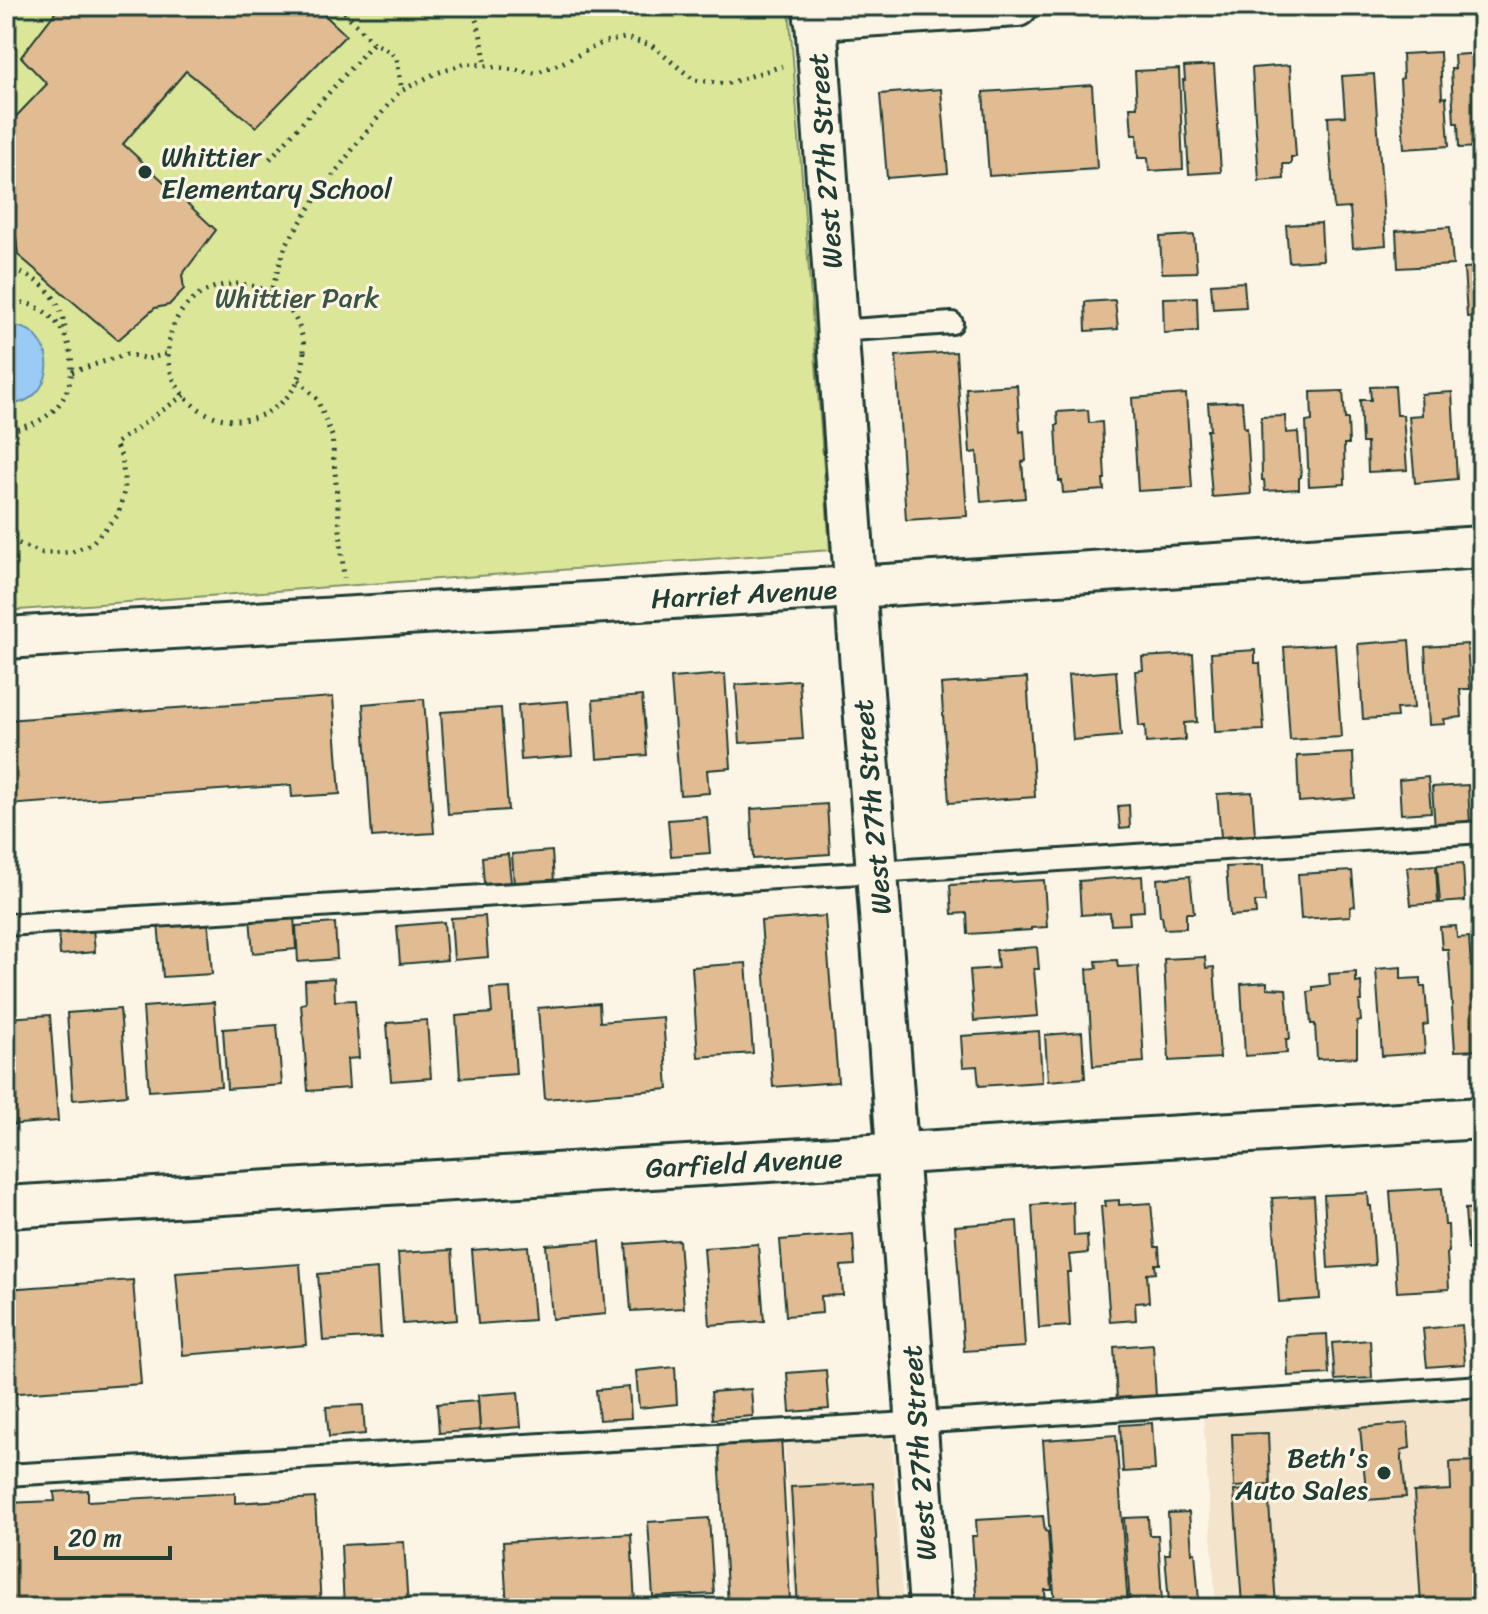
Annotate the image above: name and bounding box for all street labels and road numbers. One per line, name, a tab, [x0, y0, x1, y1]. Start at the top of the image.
street label: West 27th Street	[793, 52, 857, 270]
street label: Harriet Avenue	[650, 565, 838, 623]
street label: West 27th Street	[838, 697, 906, 917]
street label: Garfield Avenue	[644, 1133, 844, 1193]
street label: West 27th Street	[887, 1344, 951, 1562]

